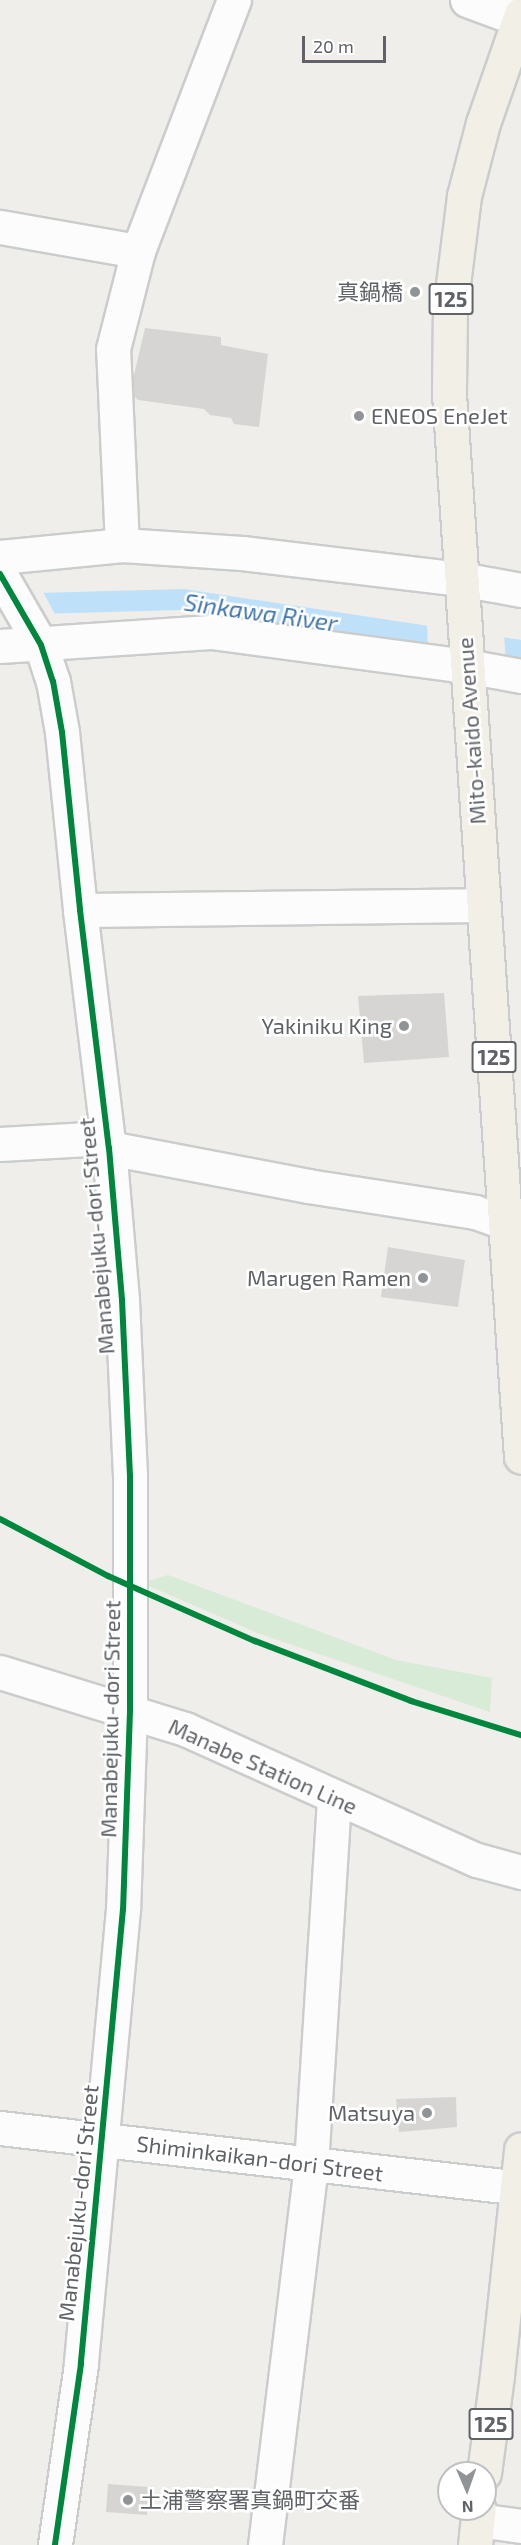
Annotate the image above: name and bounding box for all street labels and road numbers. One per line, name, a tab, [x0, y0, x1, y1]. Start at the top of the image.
road number: 125	[428, 281, 474, 317]
street label: Mito-kaido Avenue	[451, 636, 491, 826]
road number: 125	[472, 1039, 516, 1075]
street label: Manabejuku-dori Street	[72, 1116, 120, 1356]
street label: Manabejuku-dori Street	[95, 1600, 125, 1838]
street label: Manabe Station Line	[165, 1713, 361, 1819]
street label: Manabejuku-dori Street	[52, 2083, 104, 2323]
street label: Shiminkaikan-dori Street	[135, 2130, 385, 2186]
road number: 125	[468, 2406, 514, 2442]

